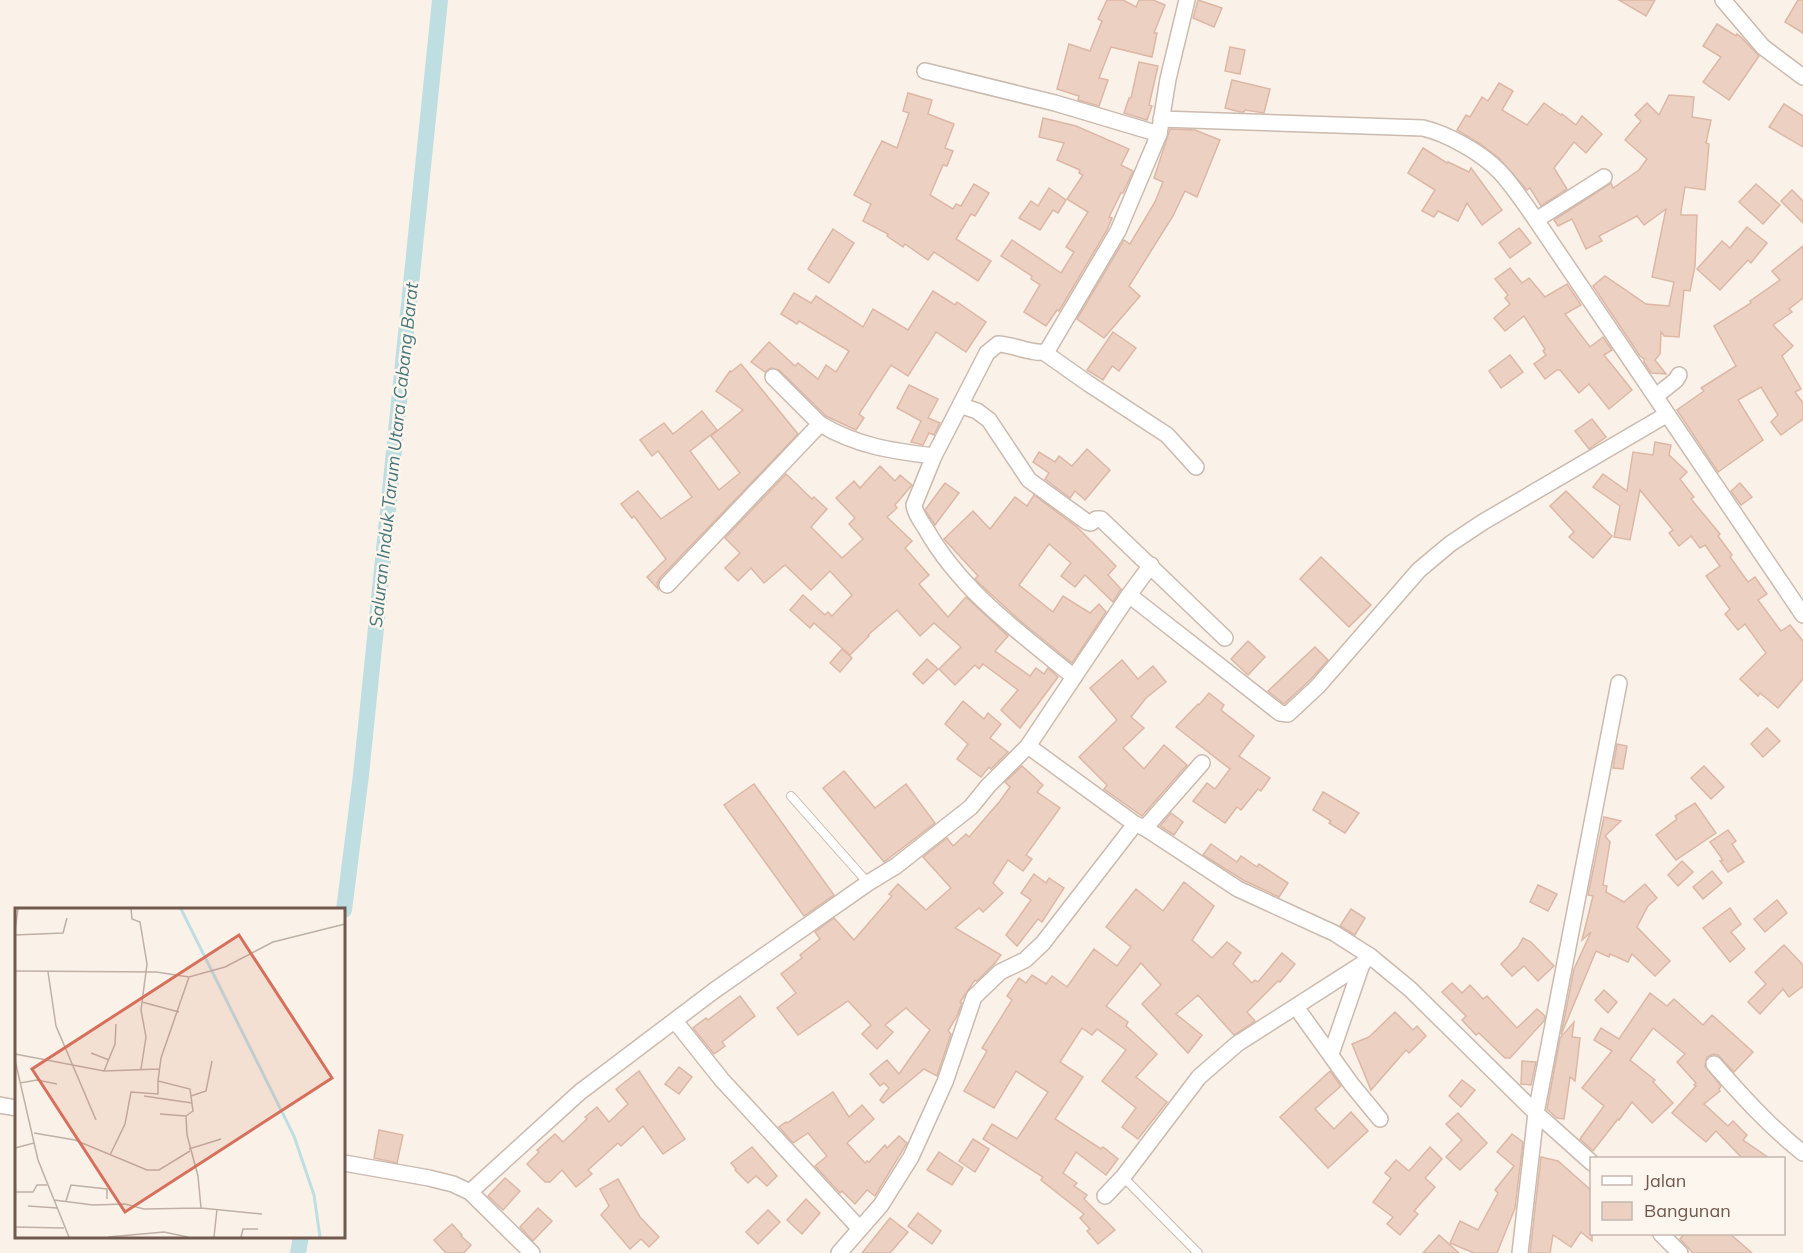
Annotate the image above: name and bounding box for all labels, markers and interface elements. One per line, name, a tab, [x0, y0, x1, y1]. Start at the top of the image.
water label: Saluran Induk Tarum Utara Cabang Barat	[364, 281, 423, 628]
inset map	[15, 908, 345, 1238]
legend	[1590, 1157, 1785, 1235]
text: Jalan	[1644, 1169, 1686, 1192]
text: Bangunan	[1644, 1199, 1731, 1222]

